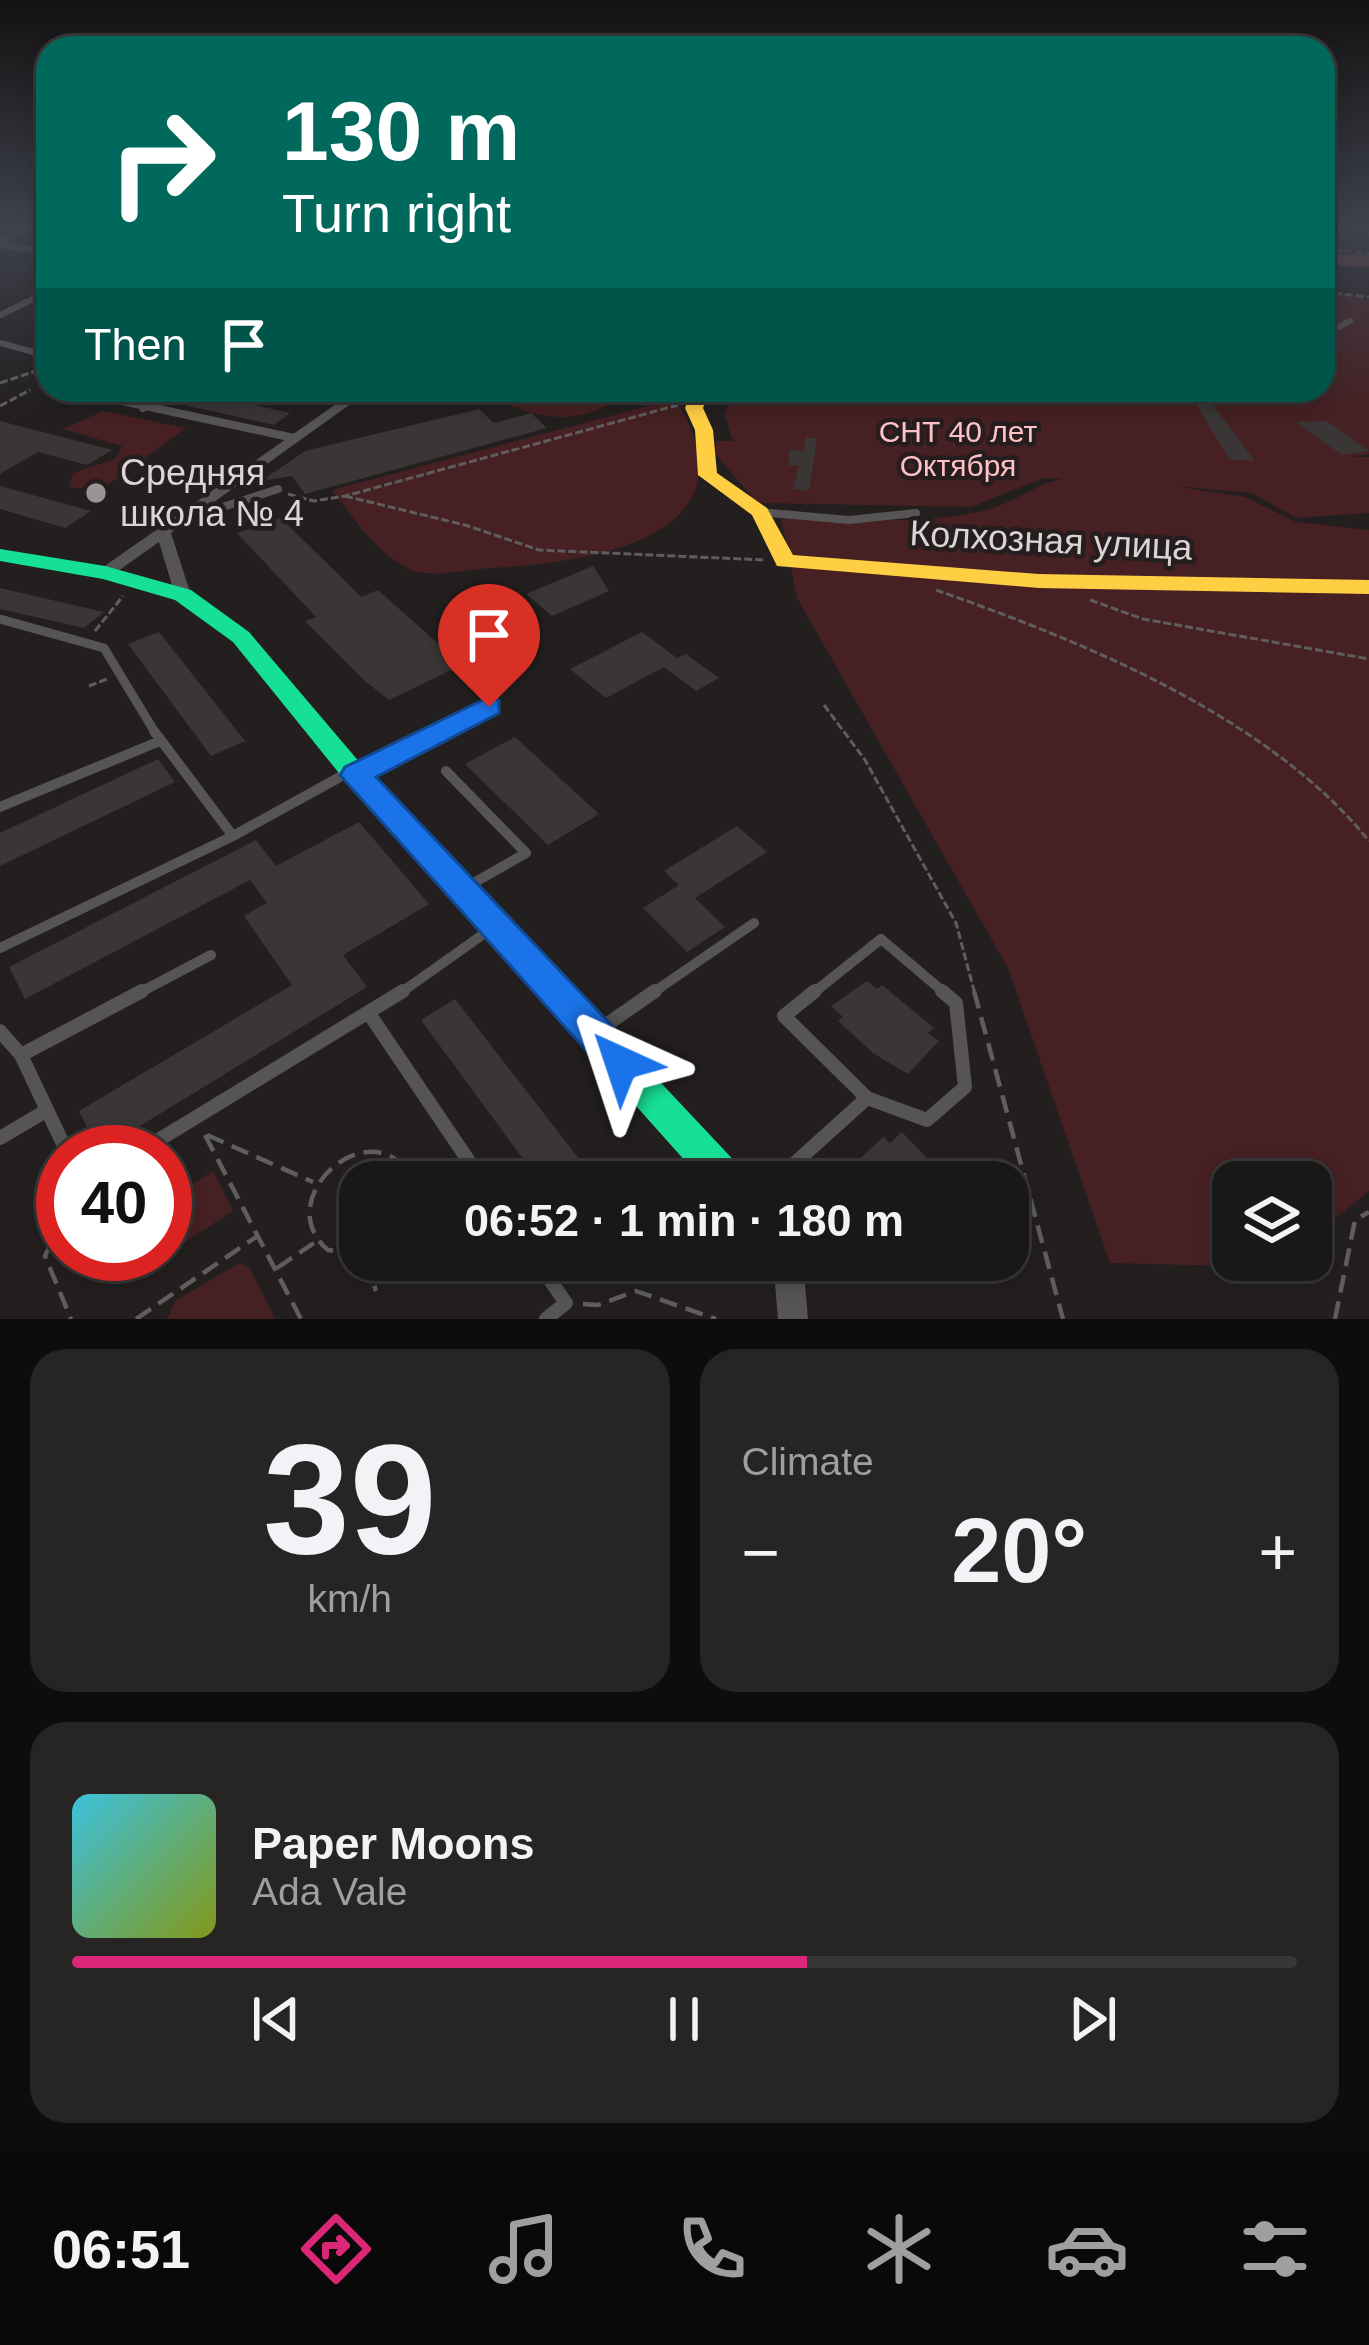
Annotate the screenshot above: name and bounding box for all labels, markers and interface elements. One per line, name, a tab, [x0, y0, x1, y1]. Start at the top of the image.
icon: right	[84, 84, 240, 240]
text: 130 m	[282, 84, 520, 178]
text: Turn right	[282, 183, 511, 243]
icon: arrive	[211, 312, 277, 378]
text: Then	[84, 319, 187, 370]
park label: СНТ 40 лет Октября	[879, 415, 1038, 482]
place label: Средняя школа № 4	[120, 452, 304, 534]
marker: Средняя школа № 4	[83, 480, 109, 506]
street label: Колхозная улица	[908, 512, 1194, 568]
pin	[438, 584, 540, 707]
icon: arrive	[456, 602, 522, 668]
position arrow	[558, 1000, 684, 1126]
speed limit sign: 40	[36, 1125, 192, 1281]
map controls	[1212, 1161, 1332, 1281]
button: layers	[1212, 1161, 1332, 1281]
text: 06:52 · 1 min · 180 m	[464, 1195, 904, 1246]
text: 39	[263, 1412, 437, 1586]
text: Climate	[742, 1440, 874, 1483]
text: 20°	[951, 1501, 1087, 1601]
text: −	[742, 1515, 780, 1589]
text: +	[1258, 1515, 1297, 1589]
text: km/h	[307, 1577, 392, 1620]
text: Paper Moons	[252, 1818, 535, 1869]
text: Ada Vale	[252, 1870, 407, 1913]
icon: previous	[243, 1986, 309, 2052]
icon: pause	[651, 1986, 717, 2052]
icon: next	[1060, 1986, 1126, 2052]
icon: directions	[294, 2207, 378, 2291]
icon: music	[482, 2207, 566, 2291]
icon: phone	[670, 2207, 754, 2291]
icon: climate	[857, 2207, 941, 2291]
icon: car	[1045, 2207, 1129, 2291]
icon: filters	[1233, 2207, 1317, 2291]
text: 06:51	[52, 2219, 190, 2279]

